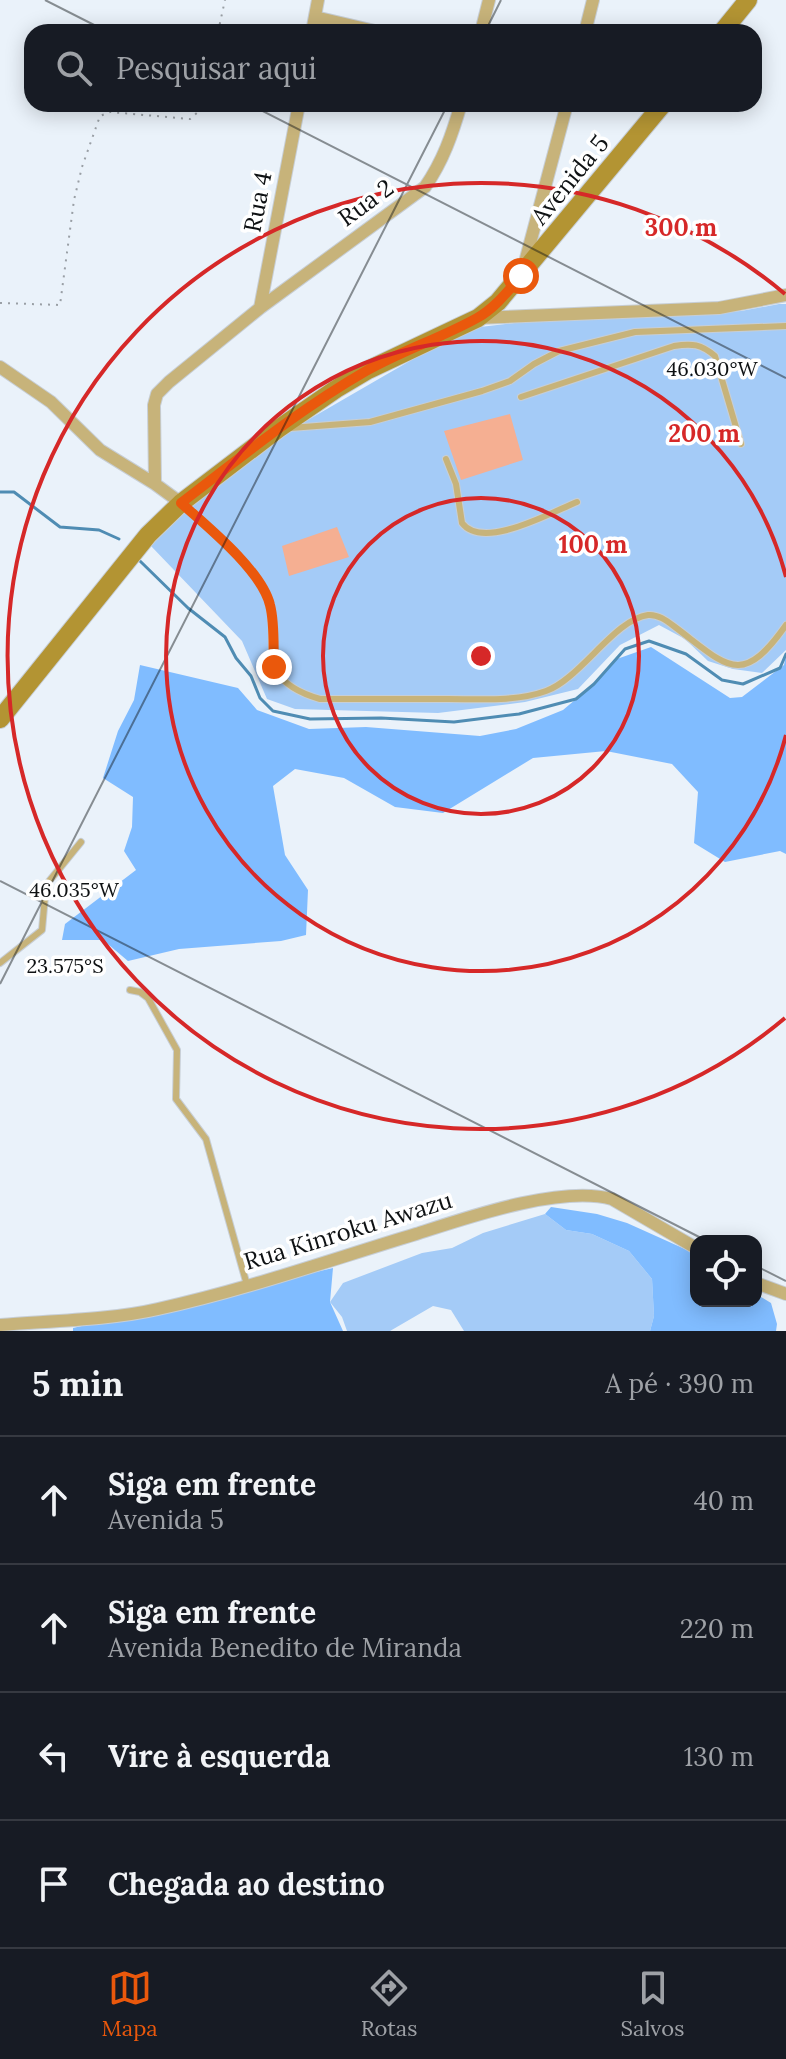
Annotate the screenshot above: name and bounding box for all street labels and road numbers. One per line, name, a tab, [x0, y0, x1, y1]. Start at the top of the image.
street label: Avenida 5	[523, 128, 615, 232]
street label: Rua 4	[236, 169, 279, 235]
street label: Rua 2	[332, 172, 399, 233]
street label: Rua Kinroku Awazu	[240, 1184, 456, 1277]

